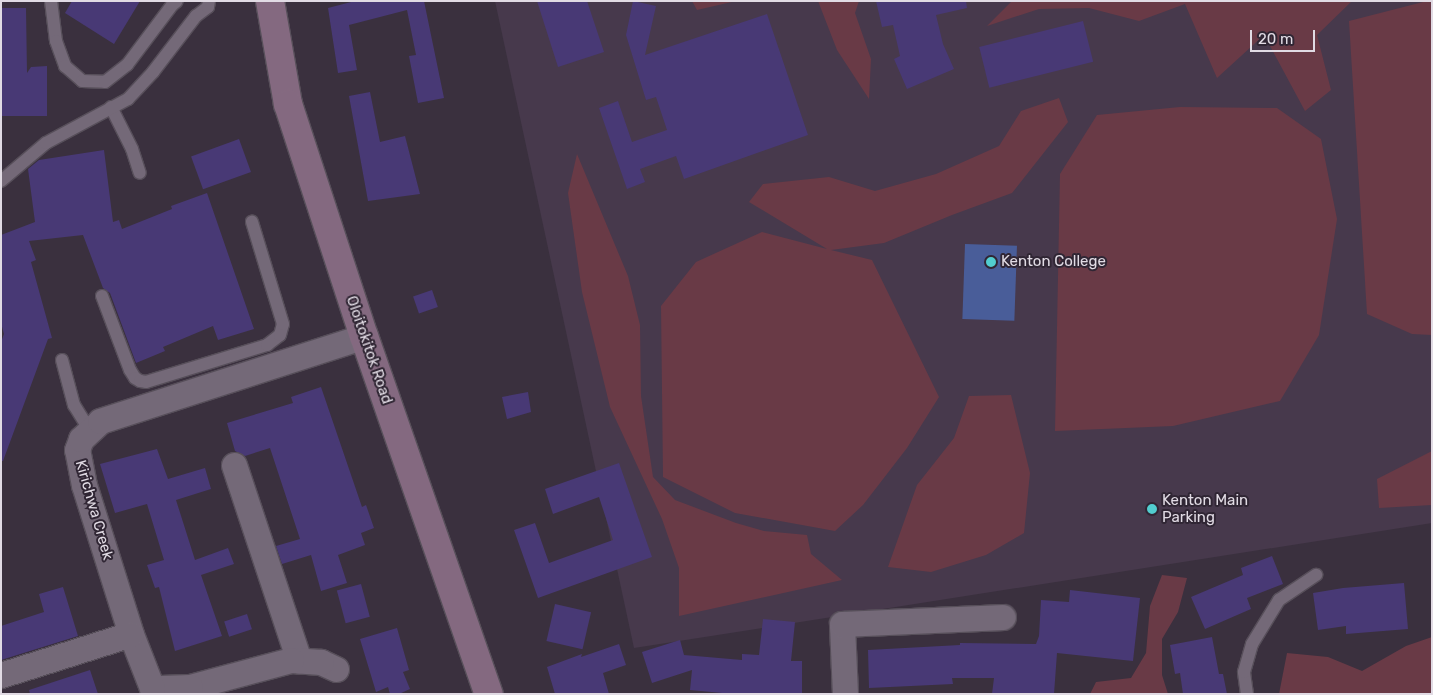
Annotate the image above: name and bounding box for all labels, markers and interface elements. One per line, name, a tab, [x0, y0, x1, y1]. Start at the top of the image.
scale bar	[1253, 20, 1318, 52]
text: 20 m	[1258, 30, 1293, 48]
place label: Kenton College	[1001, 253, 1106, 271]
marker: Kenton College	[985, 256, 997, 268]
street label: Oloitokitok Road	[342, 293, 396, 407]
street label: Kirichwa Creek	[71, 458, 117, 562]
place label: Kenton Main Parking	[1162, 491, 1248, 526]
marker: Kenton Main Parking	[1146, 503, 1158, 515]

